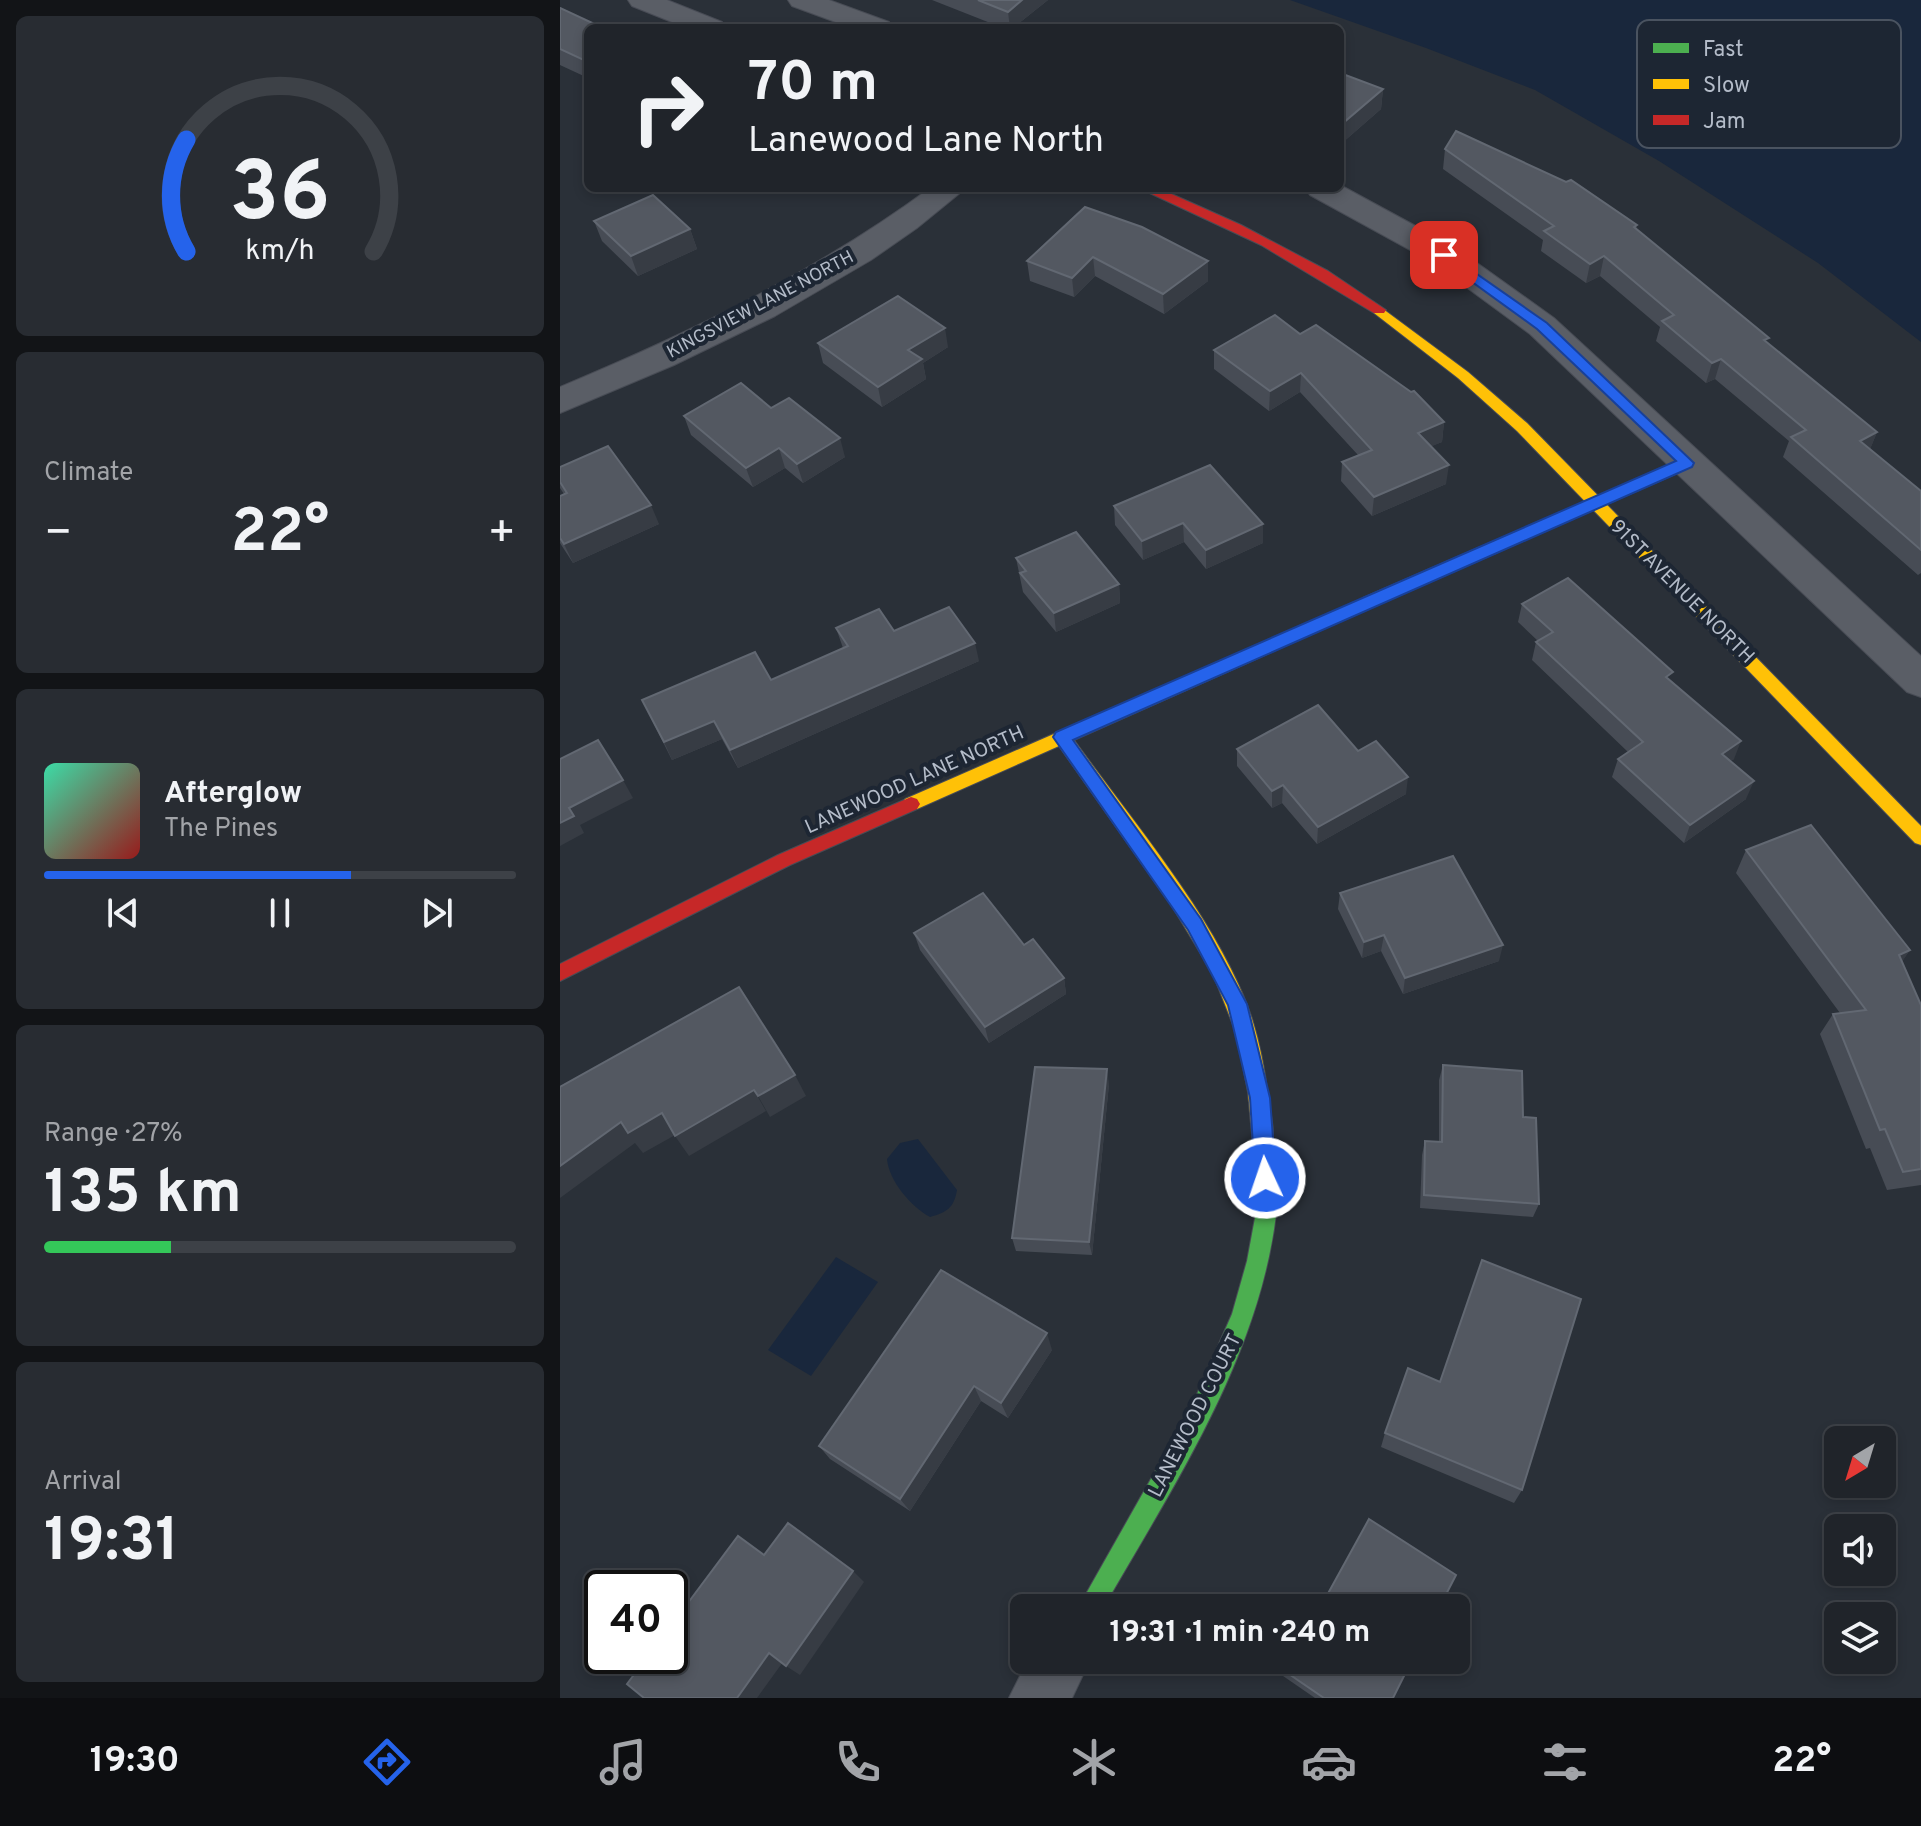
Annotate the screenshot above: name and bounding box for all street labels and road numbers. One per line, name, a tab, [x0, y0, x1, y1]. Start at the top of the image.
street label: KINGSVIEW LANE NORTH	[663, 246, 858, 364]
street label: 91ST AVENUE NORTH	[1604, 515, 1759, 670]
street label: LANEWOOD LANE NORTH	[801, 721, 1029, 841]
street label: LANEWOOD COURT	[1143, 1330, 1248, 1502]

